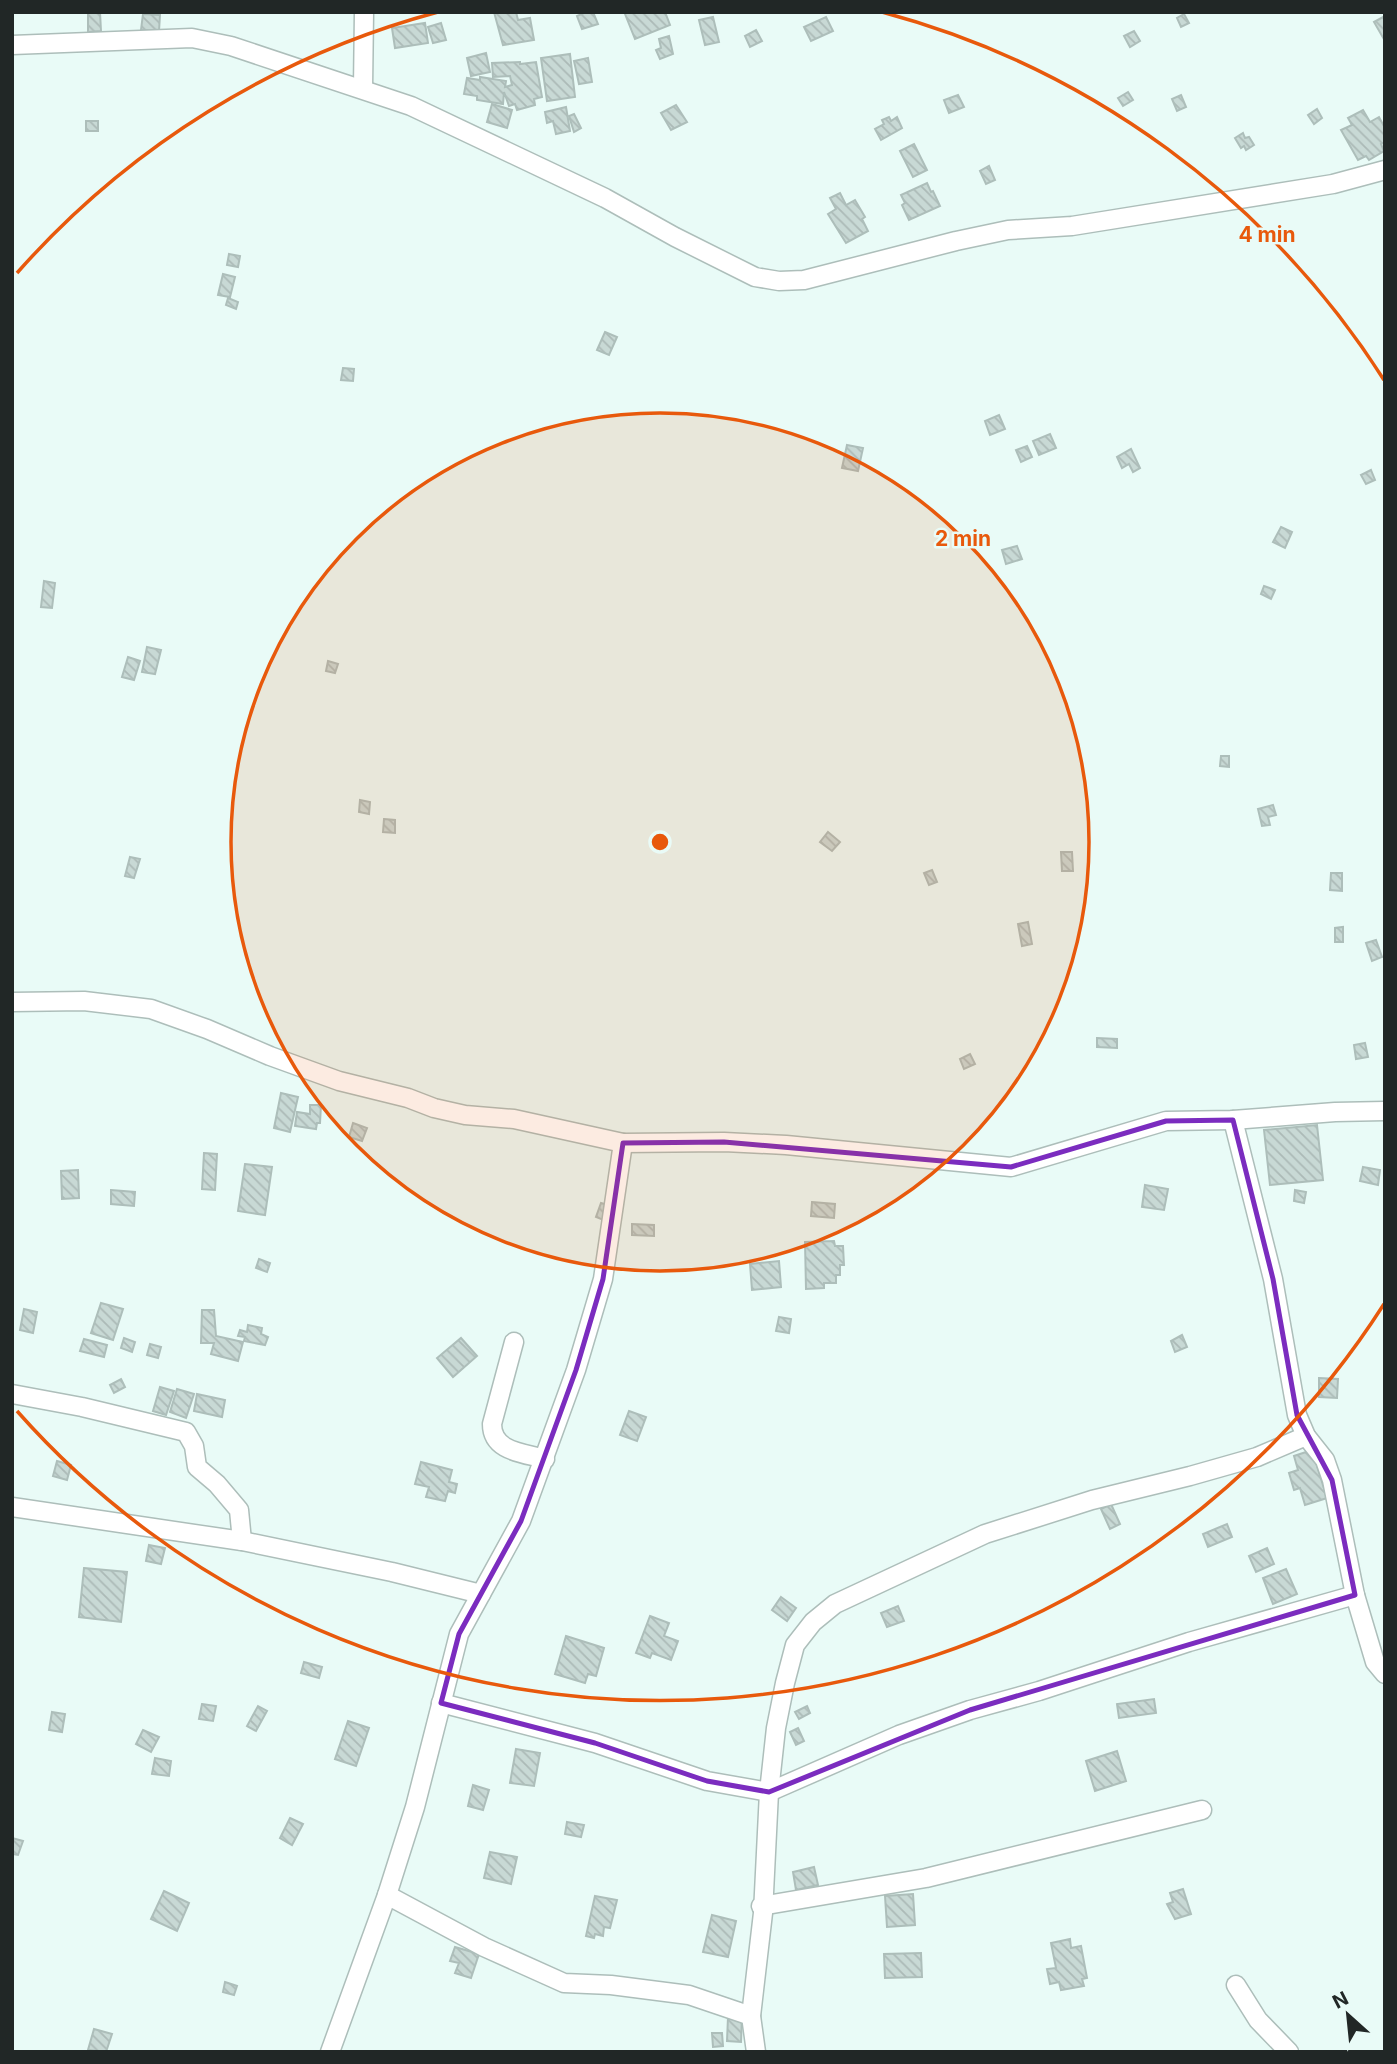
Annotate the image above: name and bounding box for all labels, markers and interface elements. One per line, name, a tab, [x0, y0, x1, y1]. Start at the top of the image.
text: 4 min	[1238, 222, 1296, 247]
text: 2 min	[935, 526, 991, 551]
centre of rings	[648, 830, 672, 854]
north arrow	[1313, 1980, 1383, 2050]
text: N	[1329, 1987, 1352, 2014]

